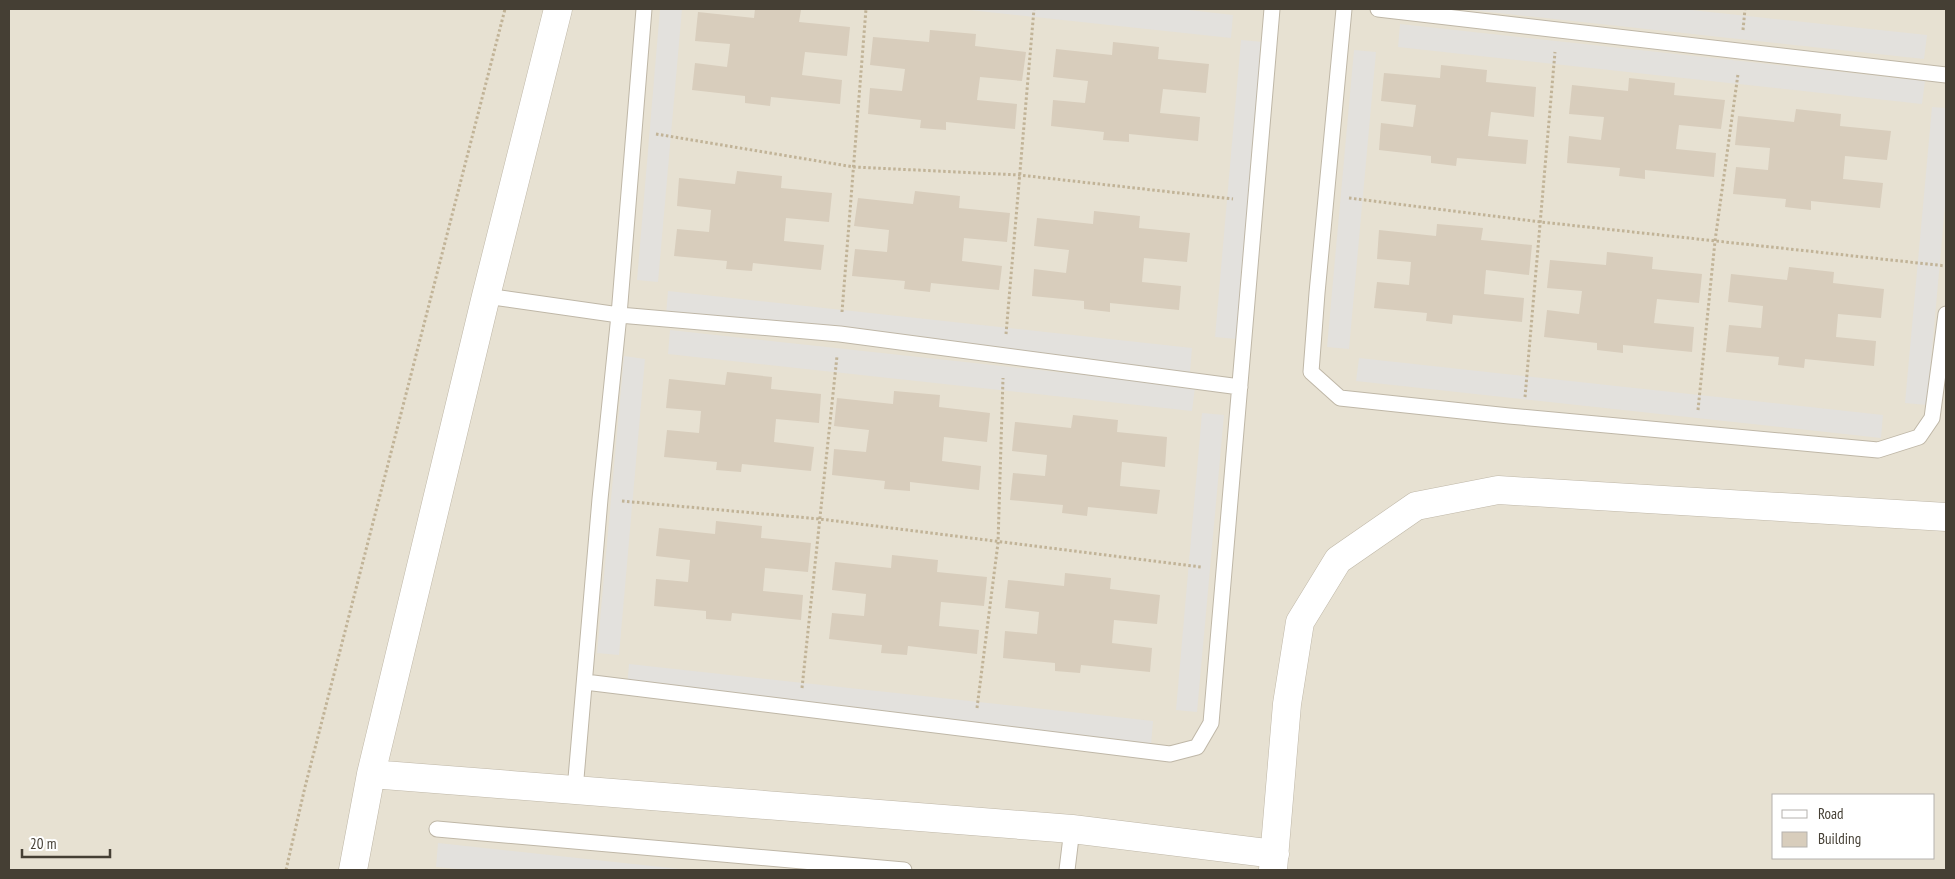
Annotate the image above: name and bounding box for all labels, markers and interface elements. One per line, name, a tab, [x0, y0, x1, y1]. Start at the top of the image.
legend	[1772, 794, 1935, 859]
text: Road	[1818, 804, 1844, 823]
scale bar	[22, 826, 110, 858]
text: Building	[1818, 829, 1861, 848]
text: 20 m	[30, 834, 56, 853]

